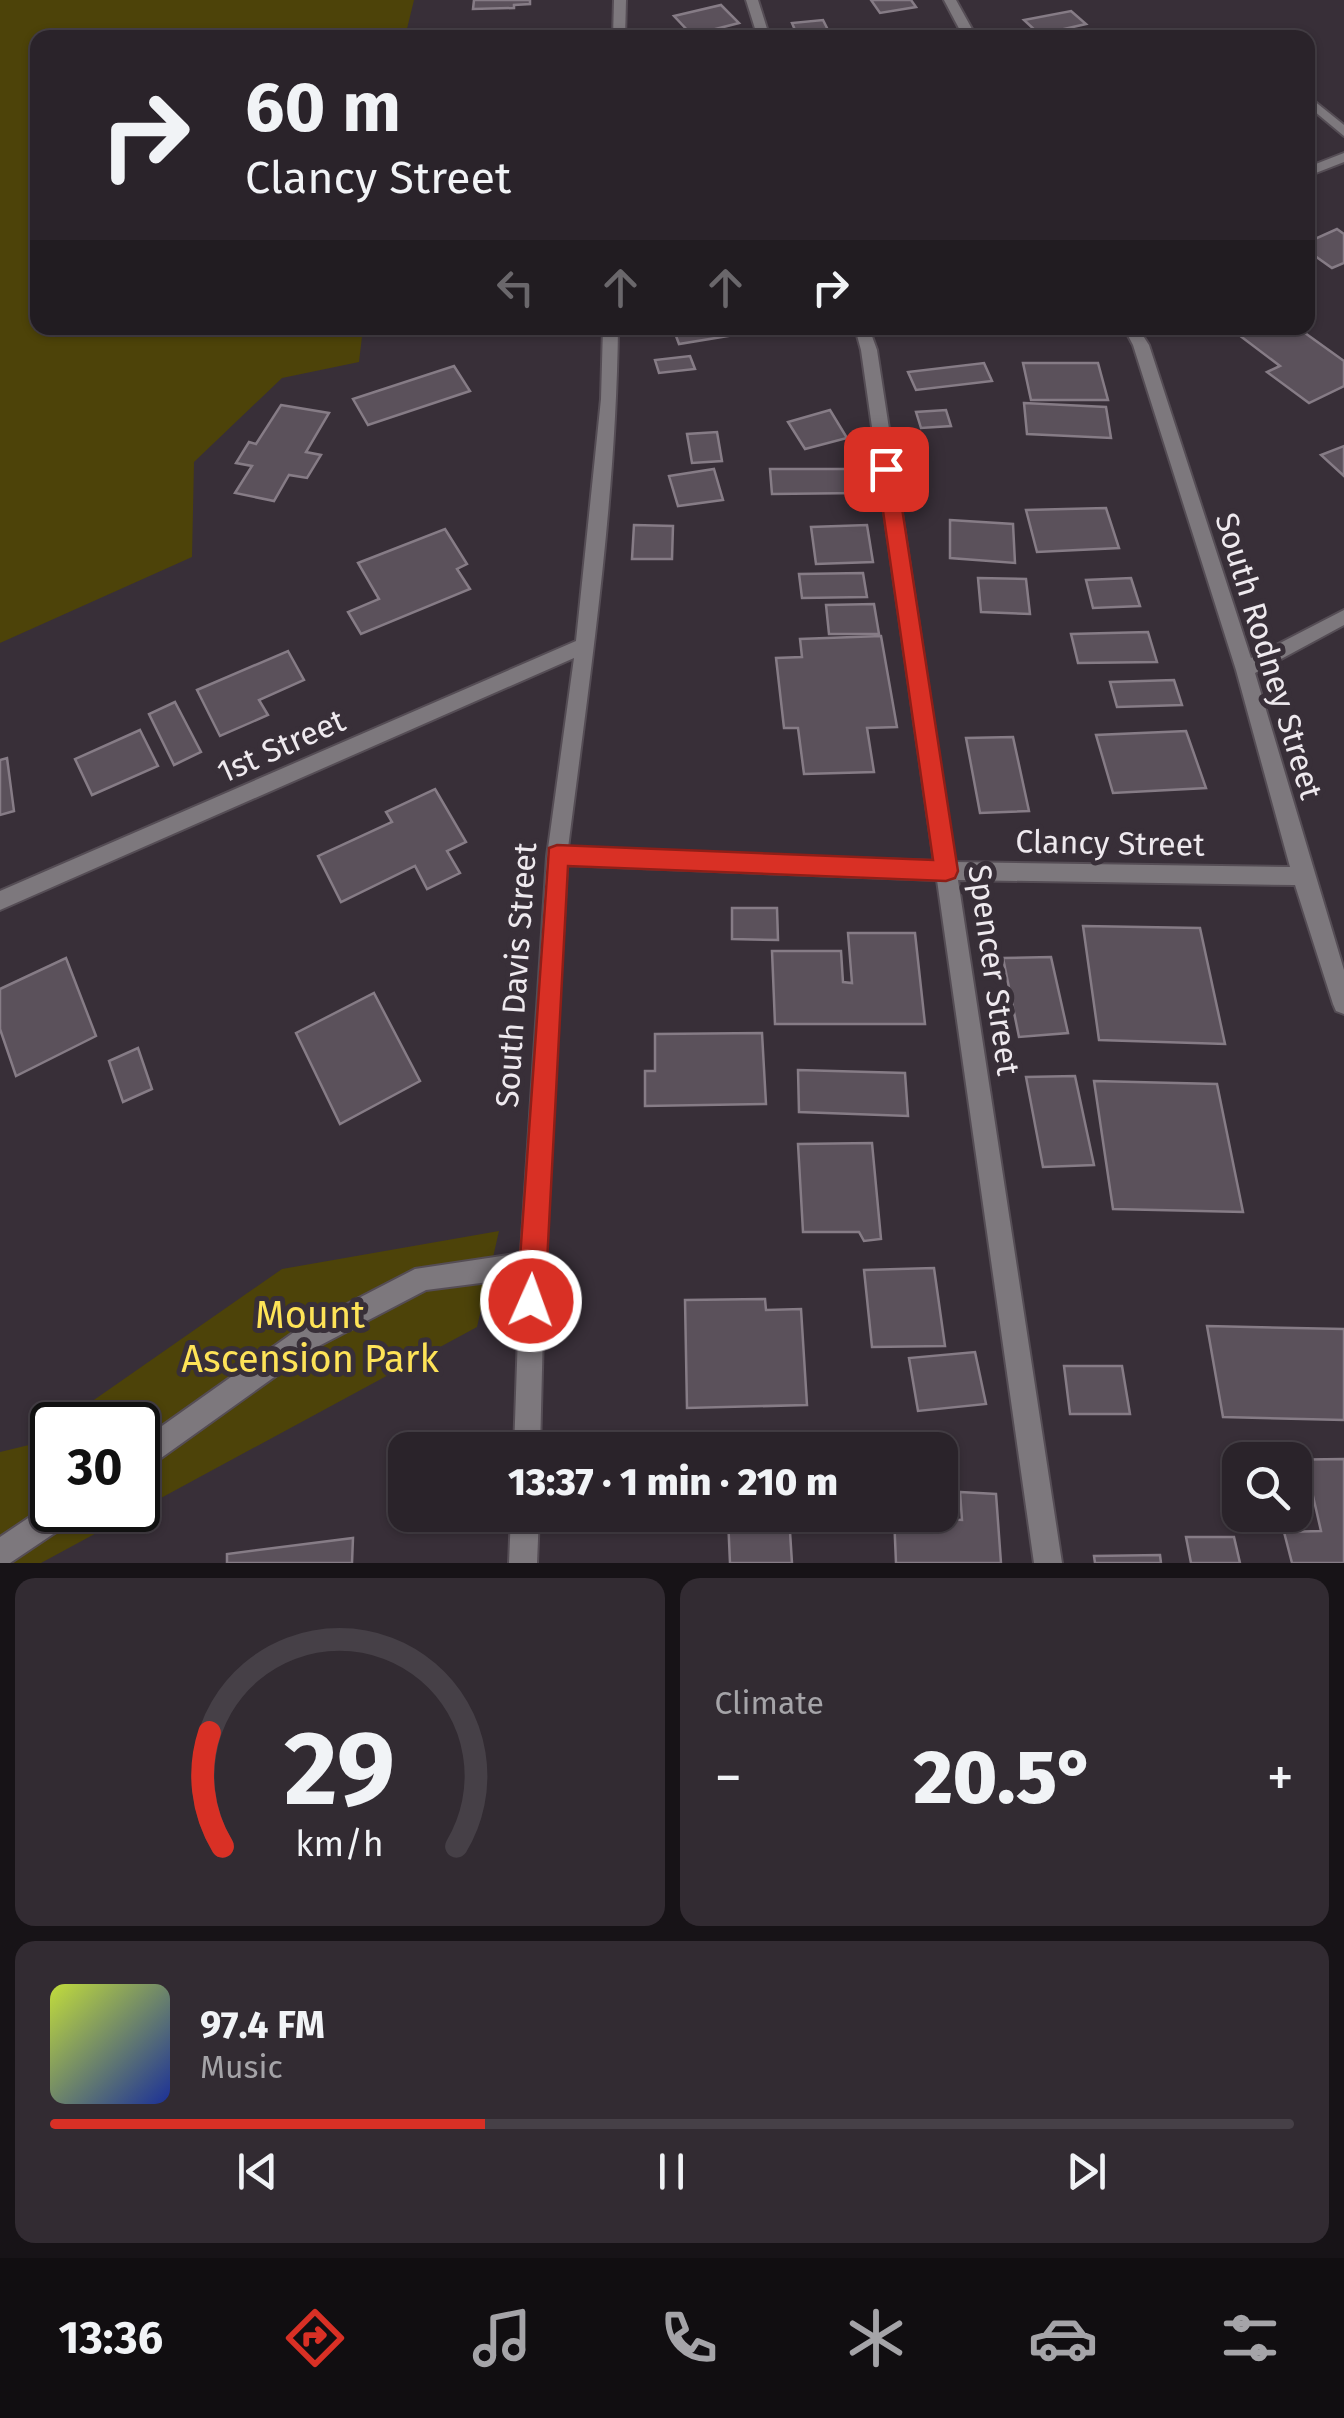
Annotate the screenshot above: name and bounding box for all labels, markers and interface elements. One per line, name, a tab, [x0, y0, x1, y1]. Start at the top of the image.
text: 60 m	[245, 66, 401, 150]
icon: right	[80, 70, 210, 200]
text: Clancy Street	[245, 151, 511, 205]
icon: left	[488, 260, 543, 315]
icon: ahead	[593, 260, 648, 315]
icon: ahead	[698, 260, 753, 315]
icon: right	[803, 260, 858, 315]
pin	[844, 427, 929, 512]
icon: arrive	[859, 442, 914, 497]
street label: South Rodney Street	[1207, 508, 1331, 804]
street label: 1st Street	[211, 701, 351, 791]
street label: Clancy Street	[1015, 822, 1205, 864]
street label: South Davis Street	[488, 841, 544, 1109]
street label: Spencer Street	[960, 862, 1028, 1078]
position arrow	[479, 1249, 583, 1353]
park label: Mount Ascension Park	[181, 1292, 439, 1382]
speed limit sign: 30	[30, 1402, 160, 1532]
map controls	[1222, 1442, 1312, 1532]
button: search	[1222, 1442, 1312, 1532]
text: 13:37 · 1 min · 210 m	[508, 1459, 838, 1505]
text: Climate	[715, 1684, 824, 1722]
text: 29	[284, 1707, 395, 1832]
text: 20.5°	[913, 1733, 1095, 1823]
text: −	[715, 1745, 742, 1811]
text: +	[1267, 1745, 1294, 1811]
text: km/h	[296, 1823, 384, 1865]
text: 97.4 FM	[200, 2002, 325, 2048]
text: Music	[200, 2048, 283, 2086]
icon: previous	[230, 2144, 285, 2199]
icon: pause	[644, 2144, 699, 2199]
icon: next	[1059, 2144, 1114, 2199]
icon: directions	[280, 2303, 350, 2373]
icon: music	[467, 2303, 537, 2373]
icon: phone	[654, 2303, 724, 2373]
icon: climate	[841, 2303, 911, 2373]
icon: car	[1028, 2303, 1098, 2373]
icon: filters	[1215, 2303, 1285, 2373]
text: 13:36	[59, 2311, 163, 2365]

